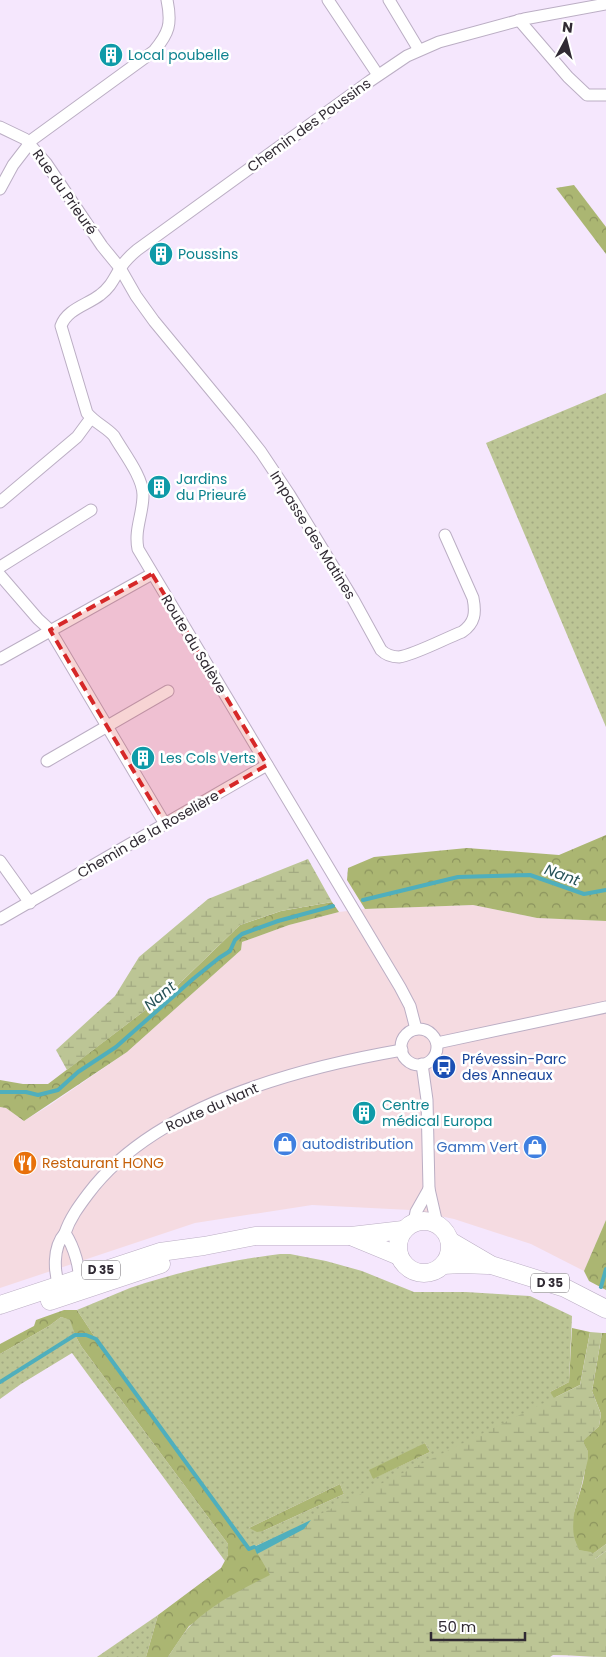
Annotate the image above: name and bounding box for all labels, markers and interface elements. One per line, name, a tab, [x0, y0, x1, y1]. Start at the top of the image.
north arrow	[541, 15, 591, 65]
text: N	[561, 17, 574, 38]
building icon: Local poubelle	[98, 42, 124, 68]
place label: Local poubelle	[128, 45, 230, 65]
street label: Chemin des Poussins	[243, 73, 375, 177]
street label: Rue du Prieuré	[28, 145, 102, 239]
building icon: Poussins	[148, 241, 174, 267]
place label: Poussins	[178, 244, 238, 264]
street label: Impasse des Matines	[265, 467, 361, 603]
place label: Jardins du Prieuré	[176, 469, 247, 505]
building icon: Jardins du Prieuré	[146, 474, 172, 500]
street label: Route du Salève	[156, 591, 232, 698]
building icon: Les Cols Verts	[130, 745, 156, 771]
place label: Les Cols Verts	[160, 748, 256, 768]
street label: Chemin de la Roselière	[74, 785, 223, 883]
water label: Nant	[542, 859, 583, 891]
water label: Nant	[139, 976, 181, 1015]
place label: Prévessin-Parc des Anneaux	[462, 1049, 567, 1085]
bus stop icon: Prévessin-Parc des Anneaux	[431, 1054, 457, 1080]
street label: Route du Nant	[162, 1078, 262, 1136]
place label: Centre médical Europa	[382, 1095, 492, 1131]
building icon: Centre médical Europa	[351, 1100, 377, 1126]
shop icon: autodistribution	[272, 1131, 298, 1157]
place label: autodistribution	[302, 1134, 413, 1154]
shop icon: Gamm Vert	[522, 1134, 548, 1160]
place label: Gamm Vert	[437, 1137, 518, 1157]
restaurant icon: Restaurant HONG	[12, 1150, 38, 1176]
place label: Restaurant HONG	[42, 1153, 164, 1173]
road number: D 35	[82, 1260, 120, 1280]
road number: D 35	[531, 1274, 569, 1292]
scale bar	[431, 1610, 525, 1642]
text: 50 m	[438, 1616, 476, 1637]

